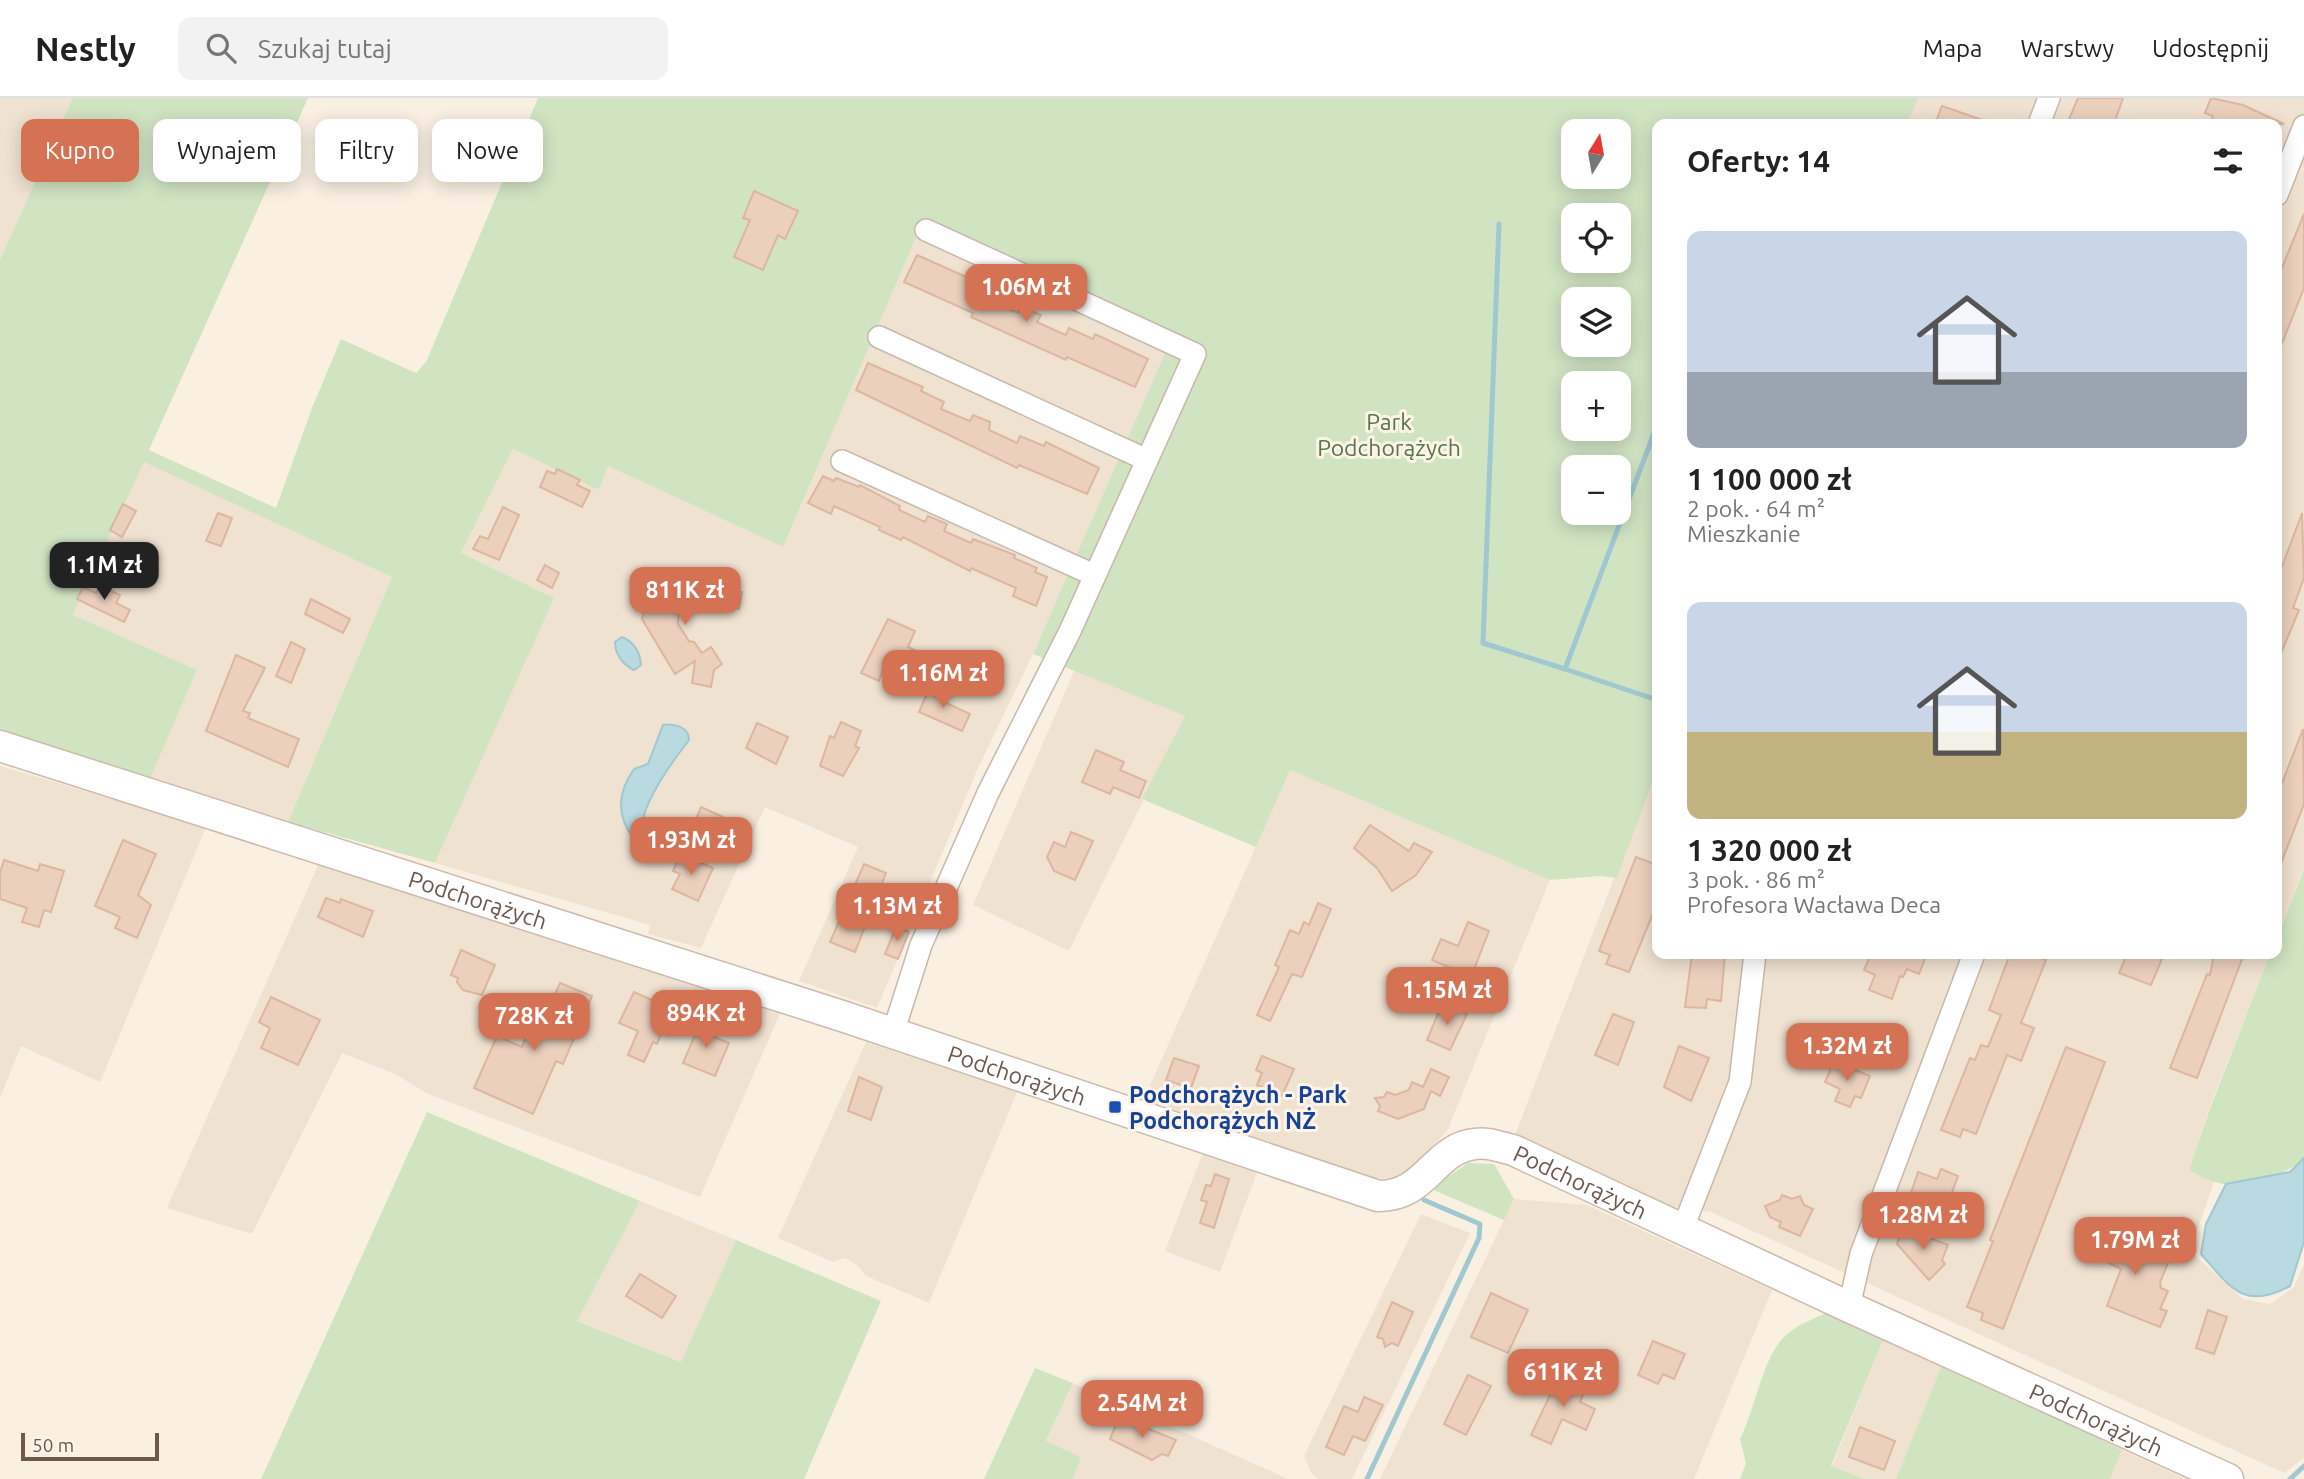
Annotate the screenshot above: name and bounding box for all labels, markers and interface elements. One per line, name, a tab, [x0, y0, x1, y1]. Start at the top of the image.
search box	[178, 17, 668, 80]
icon: search	[202, 29, 240, 67]
text: Nestly	[35, 30, 136, 67]
text: Szukaj tutaj	[258, 34, 392, 63]
text: Mapa	[1923, 35, 1982, 62]
text: Warstwy	[2020, 35, 2114, 62]
text: Udostępnij	[2152, 35, 2269, 62]
chip: Kupno	[21, 119, 139, 182]
chip: Wynajem	[153, 119, 301, 182]
chip: Filtry	[315, 119, 418, 182]
chip: Nowe	[432, 119, 543, 182]
north arrow	[1561, 119, 1631, 189]
map controls	[1561, 119, 1631, 525]
icon: filters	[2209, 142, 2247, 180]
text: Oferty: 14	[1687, 144, 1830, 178]
button: locate	[1561, 203, 1631, 273]
pin: 1.06M zł	[954, 264, 1098, 324]
text: 1.06M zł	[981, 274, 1071, 299]
icon: home	[1904, 277, 2030, 403]
button: layers	[1561, 287, 1631, 357]
button: +	[1561, 371, 1631, 441]
park label: Park Podchorążych	[1317, 409, 1461, 460]
button: −	[1561, 455, 1631, 525]
text: 1 100 000 zł	[1687, 462, 1852, 496]
text: 2 pok. · 64 m²	[1687, 496, 1825, 521]
text: Mieszkanie	[1687, 521, 1801, 546]
pin: 1.1M zł	[39, 542, 169, 602]
text: 1.1M zł	[66, 552, 142, 577]
pin: 811K zł	[620, 568, 750, 627]
text: 811K zł	[646, 577, 724, 602]
icon: home	[1904, 648, 2030, 774]
pin: 1.16M zł	[871, 650, 1015, 710]
text: 1.16M zł	[898, 660, 988, 685]
pin: 1.93M zł	[619, 818, 763, 877]
text: 1.93M zł	[646, 827, 736, 852]
text: 1 320 000 zł	[1687, 833, 1852, 867]
street label: Podchorążych	[406, 865, 550, 933]
text: 3 pok. · 86 m²	[1687, 867, 1825, 892]
pin: 1.13M zł	[825, 884, 969, 943]
text: Profesora Wacława Deca	[1687, 892, 1941, 917]
text: 1.13M zł	[852, 893, 942, 918]
pin: 1.15M zł	[1375, 968, 1519, 1027]
text: 1.15M zł	[1402, 977, 1492, 1002]
pin: 894K zł	[641, 990, 771, 1050]
pin: 728K zł	[469, 993, 599, 1053]
text: 894K zł	[667, 1000, 745, 1025]
text: 728K zł	[495, 1003, 573, 1028]
pin: 1.32M zł	[1775, 1024, 1919, 1083]
text: 1.32M zł	[1802, 1033, 1892, 1058]
street label: Podchorążych	[945, 1040, 1089, 1110]
place label: Podchorążych - Park Podchorążych NŻ	[1129, 1082, 1347, 1134]
marker: Podchorążych - Park Podchorążych NŻ	[1107, 1099, 1123, 1115]
street label: Podchorążych	[1510, 1140, 1651, 1223]
pin: 1.28M zł	[1851, 1192, 1995, 1252]
text: 1.28M zł	[1878, 1202, 1968, 1227]
pin: 1.79M zł	[2063, 1218, 2207, 1277]
text: 1.79M zł	[2090, 1227, 2180, 1252]
pin: 611K zł	[1498, 1350, 1628, 1409]
text: 611K zł	[1524, 1359, 1602, 1384]
street label: Podchorążych	[2026, 1378, 2167, 1460]
pin: 2.54M zł	[1070, 1380, 1214, 1440]
text: 2.54M zł	[1097, 1390, 1187, 1415]
scale bar	[21, 1430, 159, 1462]
text: 50 m	[32, 1434, 74, 1456]

